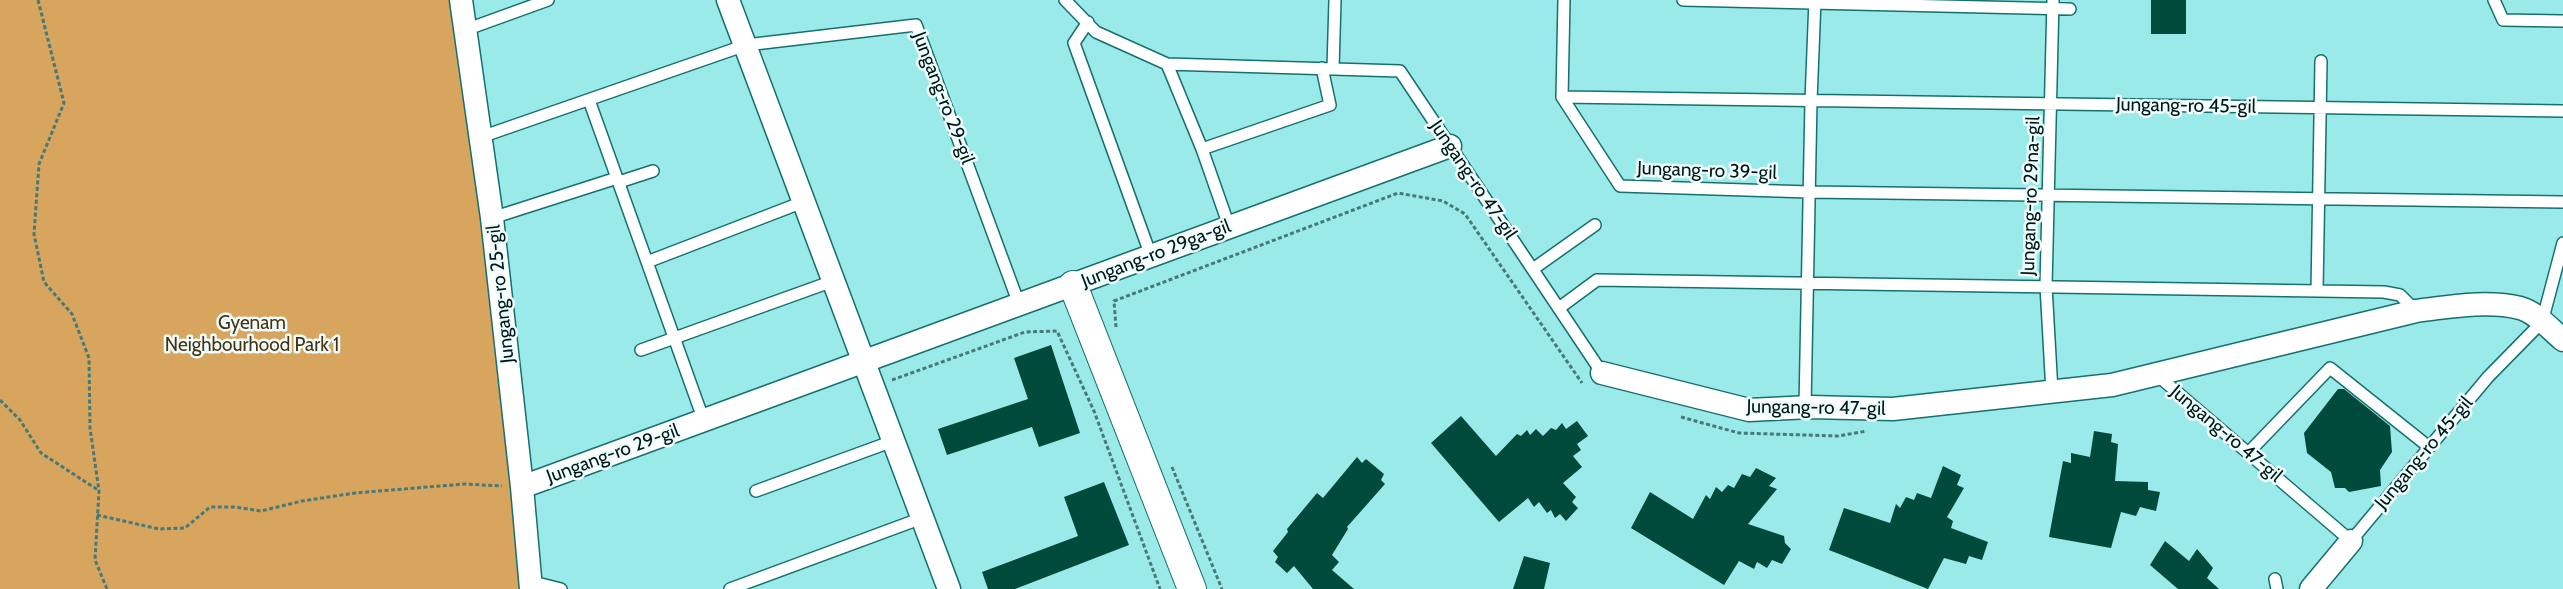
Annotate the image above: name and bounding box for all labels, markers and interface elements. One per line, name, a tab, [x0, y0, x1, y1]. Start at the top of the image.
street label: Jungang-ro 29-gil	[907, 29, 979, 167]
street label: Jungang-ro 45-gil	[2116, 93, 2256, 119]
street label: Jungang-ro 47-gil	[1425, 116, 1521, 244]
street label: Jungang-ro 29na-gil	[2017, 116, 2045, 276]
street label: Jungang-ro 39-gil	[1637, 157, 1777, 185]
street label: Jungang-ro 29ga-gil	[1078, 215, 1234, 293]
street label: Jungang-ro 25-gil	[482, 224, 520, 364]
park label: Gyenam Neighbourhood Park 1	[165, 312, 339, 356]
street label: Jungang-ro 47-gil	[2165, 381, 2287, 487]
street label: Jungang-ro 45-gil	[2370, 392, 2478, 514]
street label: Jungang-ro 47-gil	[1746, 395, 1886, 421]
street label: Jungang-ro 29-gil	[544, 419, 682, 489]

